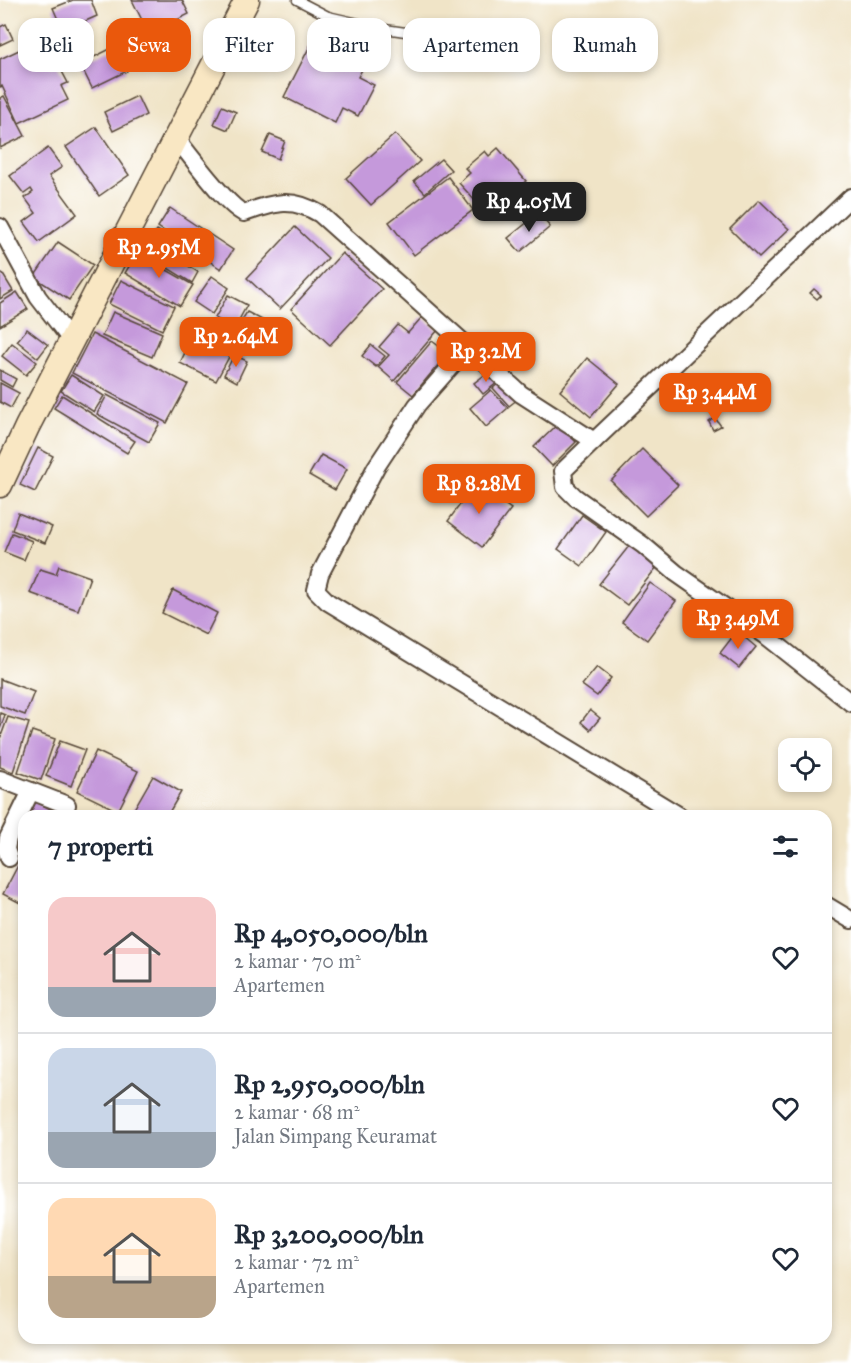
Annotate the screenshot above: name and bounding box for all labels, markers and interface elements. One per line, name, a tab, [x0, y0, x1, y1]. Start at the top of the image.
chip: Beli	[18, 18, 94, 72]
chip: Sewa	[106, 18, 191, 72]
chip: Filter	[203, 18, 295, 72]
chip: Baru	[307, 18, 391, 72]
chip: Apartemen	[403, 18, 540, 72]
chip: Rumah	[552, 18, 658, 72]
pin: Rp 4.05M	[467, 182, 591, 233]
text: Rp 4.05M	[486, 189, 572, 213]
pin: Rp 2.95M	[97, 228, 221, 279]
text: Rp 2.95M	[117, 235, 201, 259]
pin: Rp 2.64M	[174, 317, 298, 368]
text: Rp 2.64M	[194, 324, 278, 348]
pin: Rp 3.2M	[431, 332, 541, 383]
text: Rp 3.2M	[450, 339, 522, 363]
pin: Rp 3.44M	[653, 373, 777, 424]
text: Rp 3.44M	[673, 380, 757, 404]
pin: Rp 8.28M	[417, 464, 541, 515]
text: Rp 8.28M	[437, 471, 521, 495]
pin: Rp 3.49M	[676, 599, 800, 650]
text: Rp 3.49M	[696, 606, 780, 630]
map controls	[778, 738, 832, 792]
button: locate	[778, 738, 832, 792]
text: 7 properti	[48, 830, 153, 862]
icon: filters	[769, 830, 802, 863]
text: Rp 4,050,000/bln	[234, 917, 428, 949]
icon: home	[96, 921, 168, 993]
icon: heart	[769, 941, 802, 974]
text: 2 kamar · 70 m²	[234, 949, 361, 973]
text: Apartemen	[234, 973, 325, 997]
text: Rp 2,950,000/bln	[234, 1068, 425, 1100]
icon: home	[96, 1072, 168, 1144]
icon: heart	[769, 1092, 802, 1125]
text: 2 kamar · 68 m²	[234, 1100, 359, 1124]
text: Jalan Simpang Keuramat	[234, 1124, 437, 1148]
text: Rp 3,200,000/bln	[234, 1218, 424, 1250]
icon: home	[96, 1222, 168, 1294]
icon: heart	[769, 1242, 802, 1275]
text: 2 kamar · 72 m²	[234, 1250, 359, 1274]
text: Apartemen	[234, 1274, 325, 1298]

